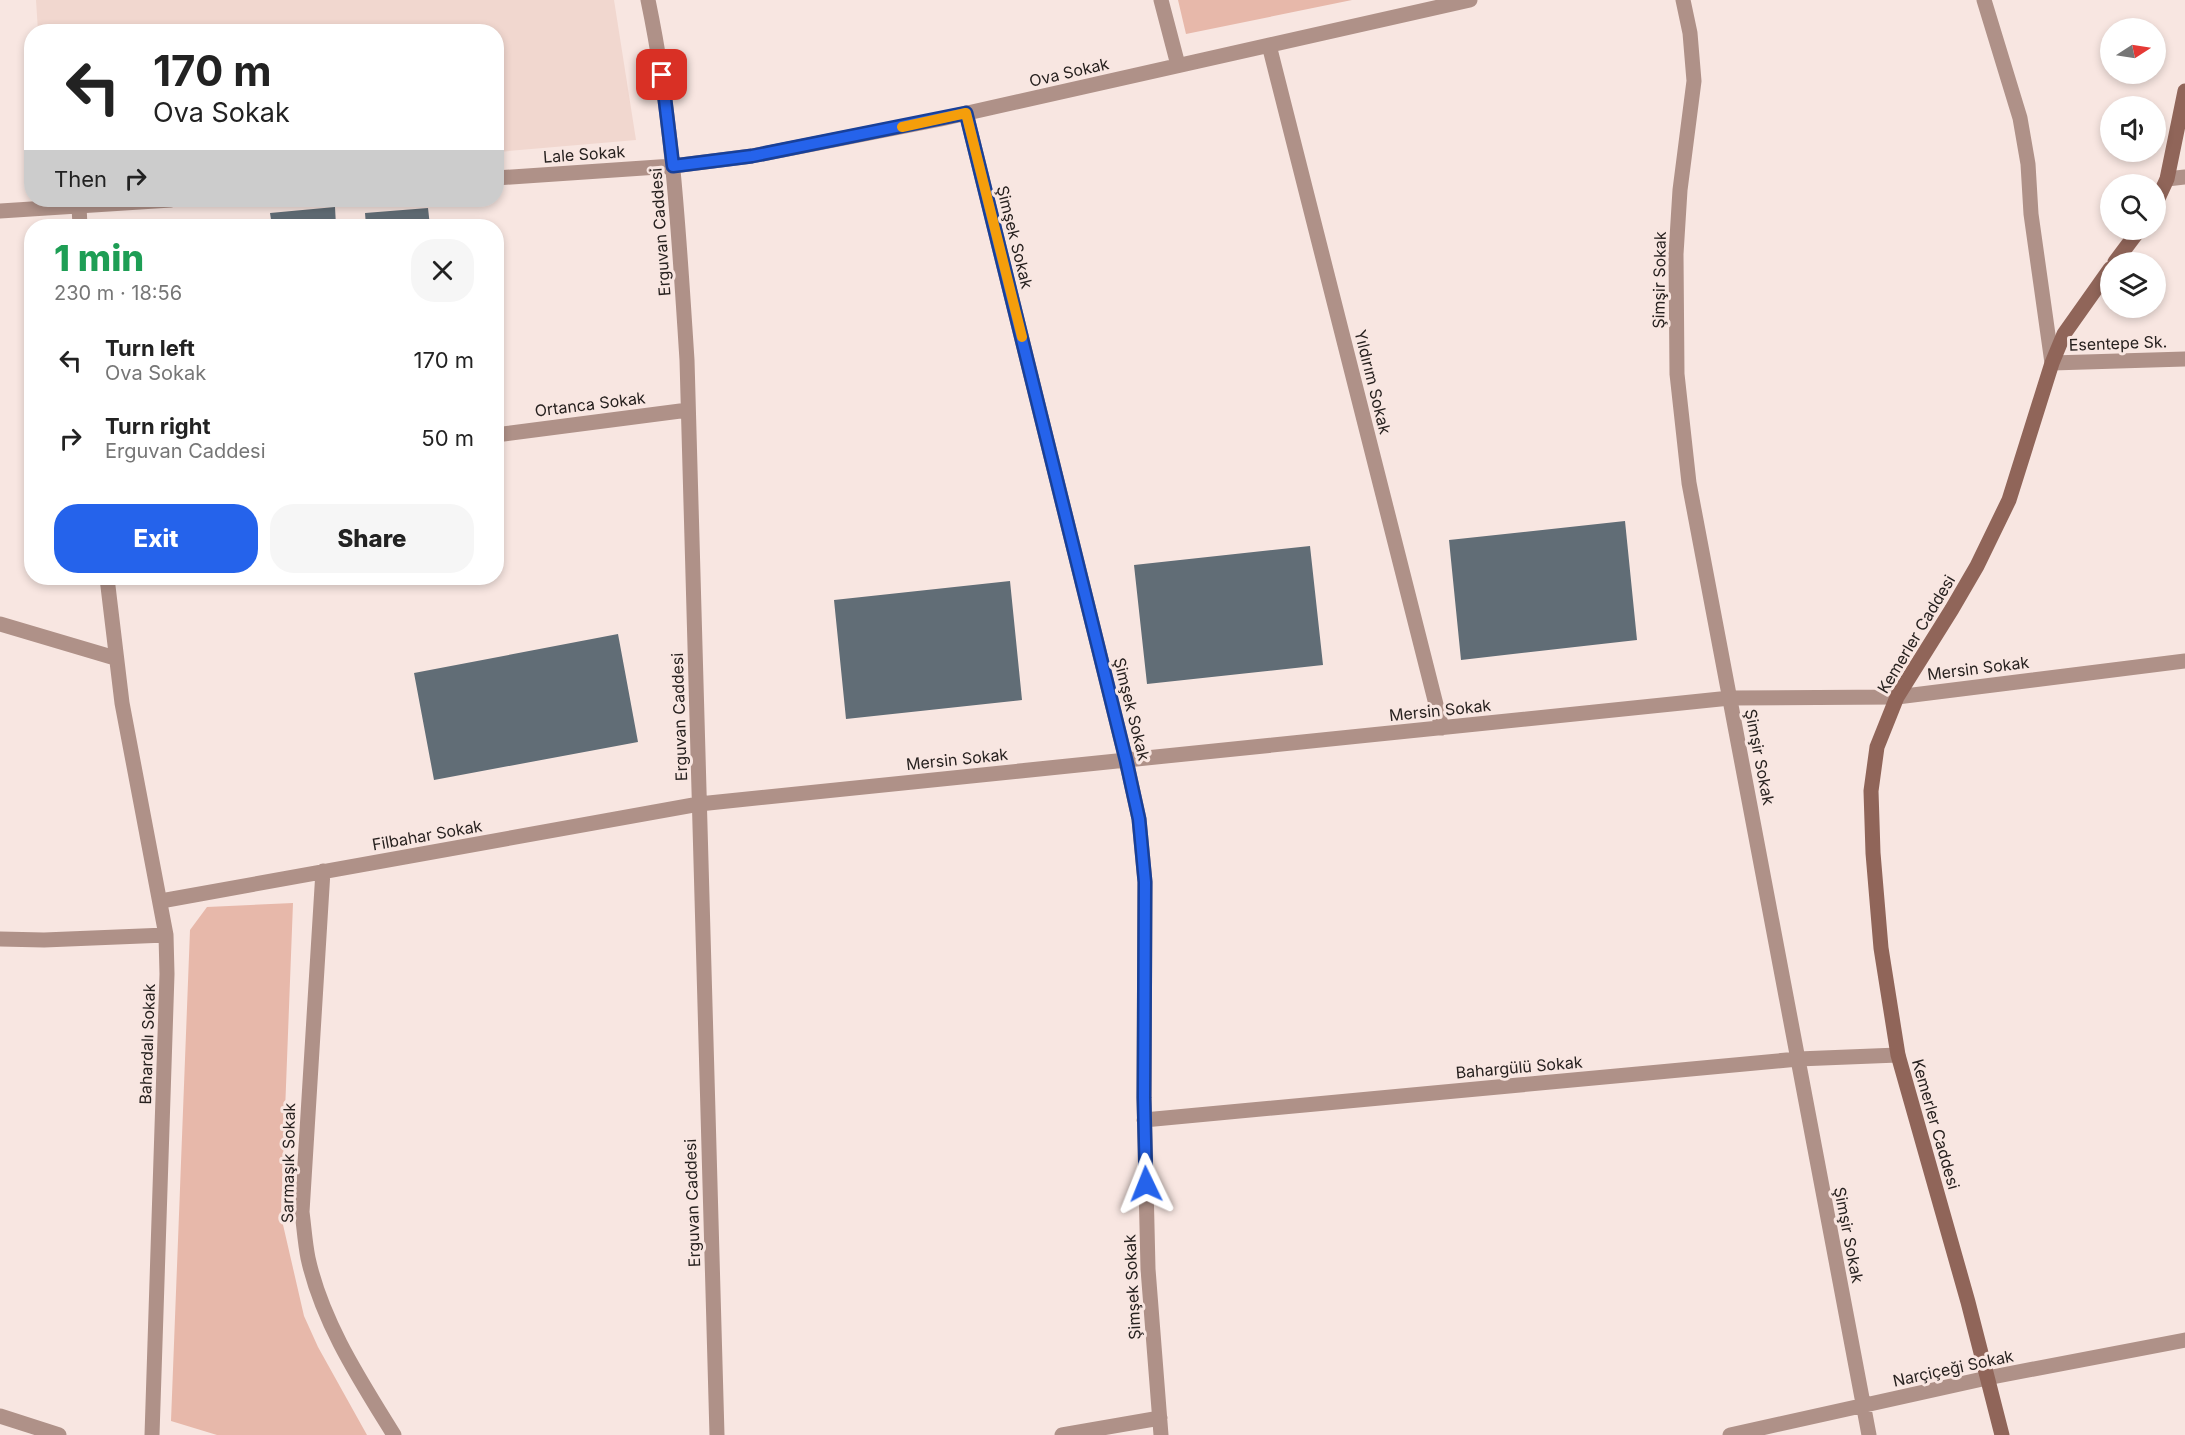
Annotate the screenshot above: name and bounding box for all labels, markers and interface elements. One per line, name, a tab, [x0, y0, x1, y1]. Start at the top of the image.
north arrow	[2100, 18, 2166, 84]
map controls	[2100, 18, 2166, 318]
text: 170 m	[153, 45, 271, 96]
icon: left	[54, 48, 132, 126]
pin	[636, 49, 687, 100]
street label: Ova Sokak	[1027, 53, 1111, 91]
icon: arrive	[645, 58, 678, 91]
text: Ova Sokak	[153, 96, 290, 129]
button: sound	[2100, 96, 2166, 162]
street label: Lale Sokak	[542, 141, 626, 167]
icon: right	[119, 162, 152, 195]
text: Then	[54, 166, 107, 192]
street label: Erguvan Caddesi	[646, 167, 674, 297]
button: search	[2100, 174, 2166, 240]
street label: Şimşek Sokak	[993, 183, 1038, 291]
street label: Şimşir Sokak	[1648, 231, 1670, 329]
text: 1 min	[54, 236, 144, 280]
button: close	[411, 239, 474, 302]
button: layers	[2100, 252, 2166, 318]
text: 230 m · 18:56	[54, 281, 182, 305]
street label: Yıldırım Sokak	[1350, 328, 1396, 436]
street label: Esentepe Sk.	[2068, 331, 2168, 355]
text: Turn left	[105, 335, 195, 361]
icon: left	[54, 344, 87, 377]
text: 170 m	[414, 347, 474, 373]
text: Ova Sokak	[105, 361, 206, 385]
street label: Ortanca Sokak	[533, 387, 647, 421]
text: Turn right	[105, 413, 211, 439]
icon: right	[54, 422, 87, 455]
text: 50 m	[421, 425, 474, 451]
text: Erguvan Caddesi	[105, 439, 266, 463]
button: Exit	[54, 504, 258, 573]
button: Share	[270, 504, 474, 573]
street label: Kemerler Caddesi	[1873, 571, 1959, 697]
street label: Erguvan Caddesi	[667, 652, 691, 782]
street label: Mersin Sokak	[1926, 652, 2030, 684]
street label: Şimşek Sokak	[1110, 655, 1155, 763]
street label: Mersin Sokak	[1388, 695, 1492, 725]
street label: Şimşir Sokak	[1741, 707, 1779, 807]
street label: Mersin Sokak	[905, 744, 1009, 774]
street label: Filbahar Sokak	[370, 815, 484, 855]
street label: Bahardalı Sokak	[135, 983, 159, 1105]
street label: Bahargülü Sokak	[1455, 1051, 1583, 1083]
street label: Kemerler Caddesi	[1908, 1057, 1964, 1191]
street label: Sarmaşık Sokak	[277, 1102, 299, 1223]
street label: Erguvan Caddesi	[680, 1138, 704, 1268]
position arrow	[1114, 1152, 1178, 1216]
street label: Şimşir Sokak	[1830, 1185, 1868, 1285]
street label: Şimşek Sokak	[1119, 1234, 1145, 1340]
street label: Narçiçeği Sokak	[1891, 1345, 2015, 1391]

